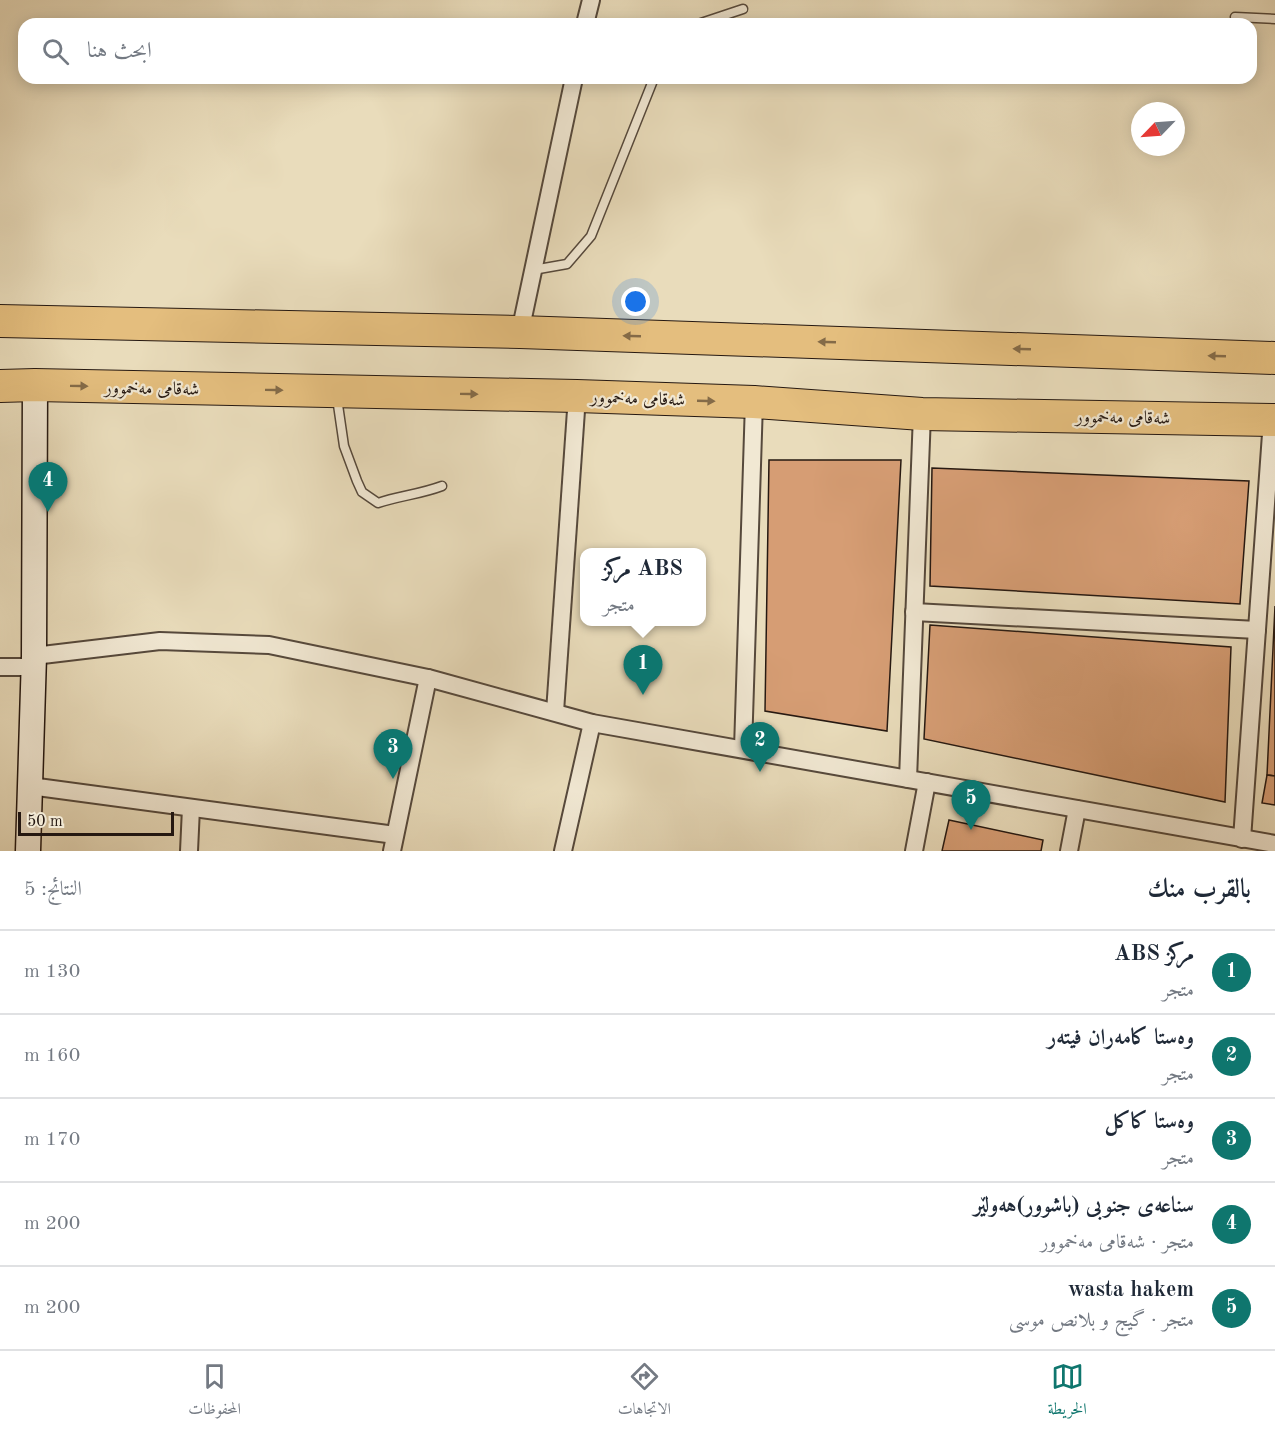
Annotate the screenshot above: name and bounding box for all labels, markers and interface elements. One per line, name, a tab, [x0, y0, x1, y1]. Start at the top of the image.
search box	[18, 18, 1257, 84]
icon: search	[39, 35, 72, 68]
text: ابحث هنا	[87, 40, 152, 62]
north arrow	[1131, 102, 1185, 156]
your location	[621, 287, 650, 316]
one-way arrow	[622, 331, 641, 340]
one-way arrow	[817, 338, 836, 347]
one-way arrow	[1012, 344, 1031, 354]
one-way arrow	[1207, 351, 1226, 360]
street label: شەقامی مەخموور	[103, 379, 199, 400]
one-way arrow	[70, 381, 89, 391]
one-way arrow	[265, 385, 284, 395]
street label: شەقامی مەخموور	[588, 388, 686, 411]
one-way arrow	[460, 389, 479, 399]
one-way arrow	[697, 396, 716, 405]
street label: شەقامی مەخموور	[1074, 408, 1170, 429]
pin: 4	[28, 462, 68, 512]
popup	[580, 548, 706, 626]
text: مركز ABS	[603, 558, 683, 580]
text: متجر	[603, 596, 635, 616]
pin: 1	[624, 646, 662, 695]
pin: 2	[740, 722, 780, 772]
pin: 3	[374, 730, 412, 779]
pin: 5	[952, 780, 990, 830]
scale bar	[18, 809, 174, 836]
text: 50 m	[27, 814, 63, 830]
text: بالقرب منك	[1148, 877, 1251, 903]
text: النتائج: 5	[24, 880, 82, 900]
text: مركز ABS	[1114, 943, 1194, 965]
text: 130 m	[24, 962, 80, 982]
text: 1	[1226, 962, 1237, 982]
text: متجر	[1162, 981, 1194, 1001]
text: وەستا كامەران فیتەر	[1047, 1027, 1194, 1049]
text: 160 m	[24, 1046, 80, 1066]
text: 2	[1226, 1046, 1237, 1066]
text: متجر	[1162, 1065, 1194, 1085]
text: وەستا کاکل	[1105, 1111, 1194, 1133]
text: 170 m	[24, 1130, 80, 1150]
text: 3	[1226, 1130, 1237, 1150]
text: متجر	[1162, 1149, 1194, 1169]
text: سناعەی جنوبی (باشوور)هەولێر	[974, 1195, 1194, 1217]
text: 200 m	[24, 1214, 80, 1234]
text: 4	[1226, 1214, 1237, 1234]
text: متجر · شەقامی مەخموور	[1040, 1233, 1194, 1253]
text: wasta hakem	[1068, 1279, 1194, 1301]
text: 200 m	[24, 1298, 80, 1318]
text: 5	[1226, 1298, 1237, 1318]
text: متجر · گيج و بلانص موسى	[1009, 1311, 1194, 1331]
tab: المحفوظات	[188, 1360, 241, 1424]
tab: الاتجاهات	[618, 1360, 671, 1424]
tab: الخريطة	[1048, 1360, 1087, 1424]

